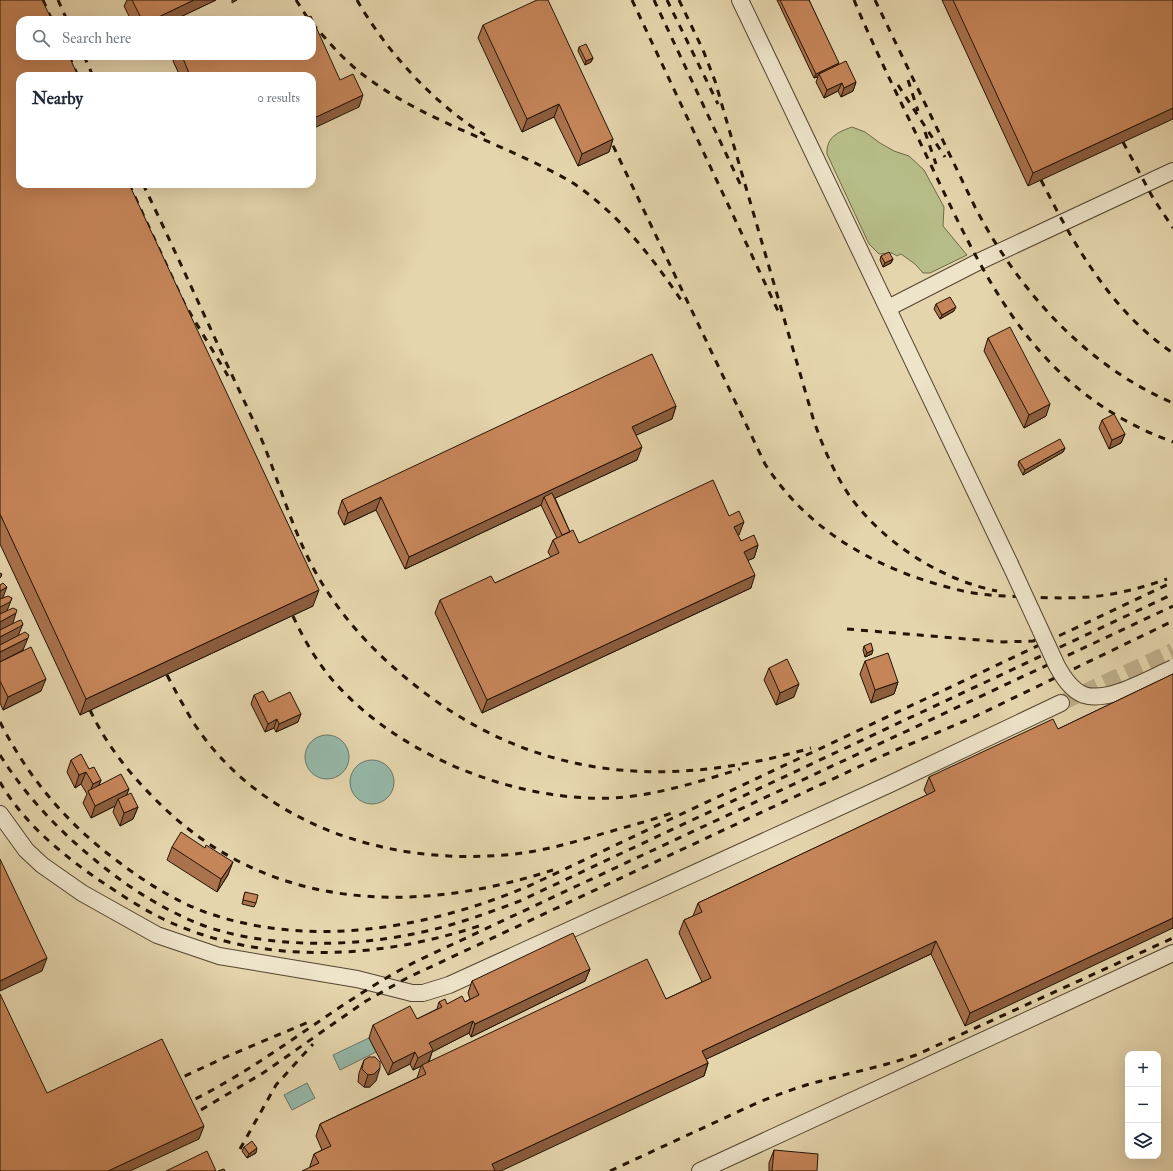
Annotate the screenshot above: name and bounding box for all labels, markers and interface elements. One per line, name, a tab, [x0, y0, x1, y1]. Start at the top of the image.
search box	[16, 16, 316, 60]
icon: search	[30, 27, 52, 49]
text: Search here	[62, 29, 131, 48]
text: Nearby	[32, 88, 83, 109]
text: 0 results	[257, 90, 300, 106]
map controls	[1125, 1051, 1161, 1159]
button: +	[1125, 1051, 1161, 1087]
button: −	[1125, 1087, 1161, 1123]
button: layers	[1125, 1123, 1161, 1159]

